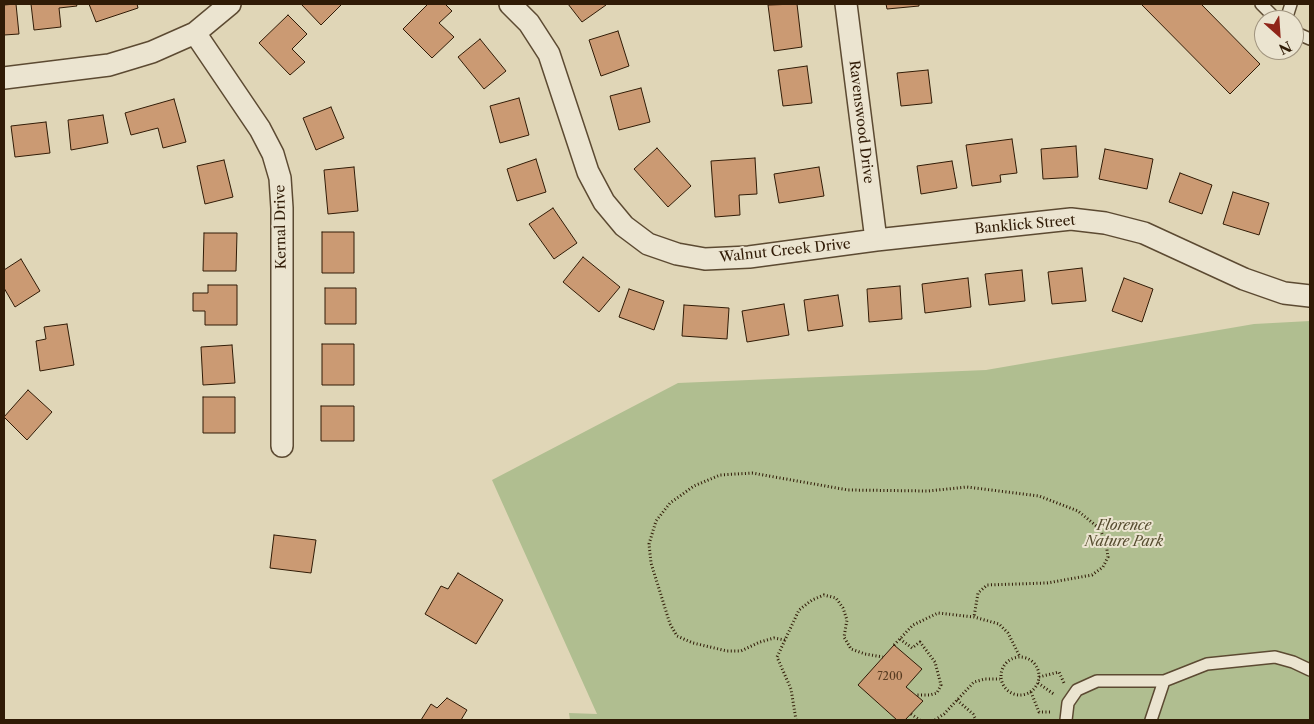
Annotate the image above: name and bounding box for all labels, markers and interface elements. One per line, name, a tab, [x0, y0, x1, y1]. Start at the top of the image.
north arrow	[1254, 10, 1304, 60]
text: N	[1276, 37, 1295, 58]
street label: Ravenswood Drive	[845, 59, 877, 185]
street label: Kernal Drive	[272, 185, 290, 269]
street label: Banklick Street	[974, 212, 1076, 238]
street label: Walnut Creek Drive	[718, 236, 852, 266]
park label: Florence Nature Park	[1085, 518, 1163, 550]
house number: 7200	[877, 670, 903, 684]

